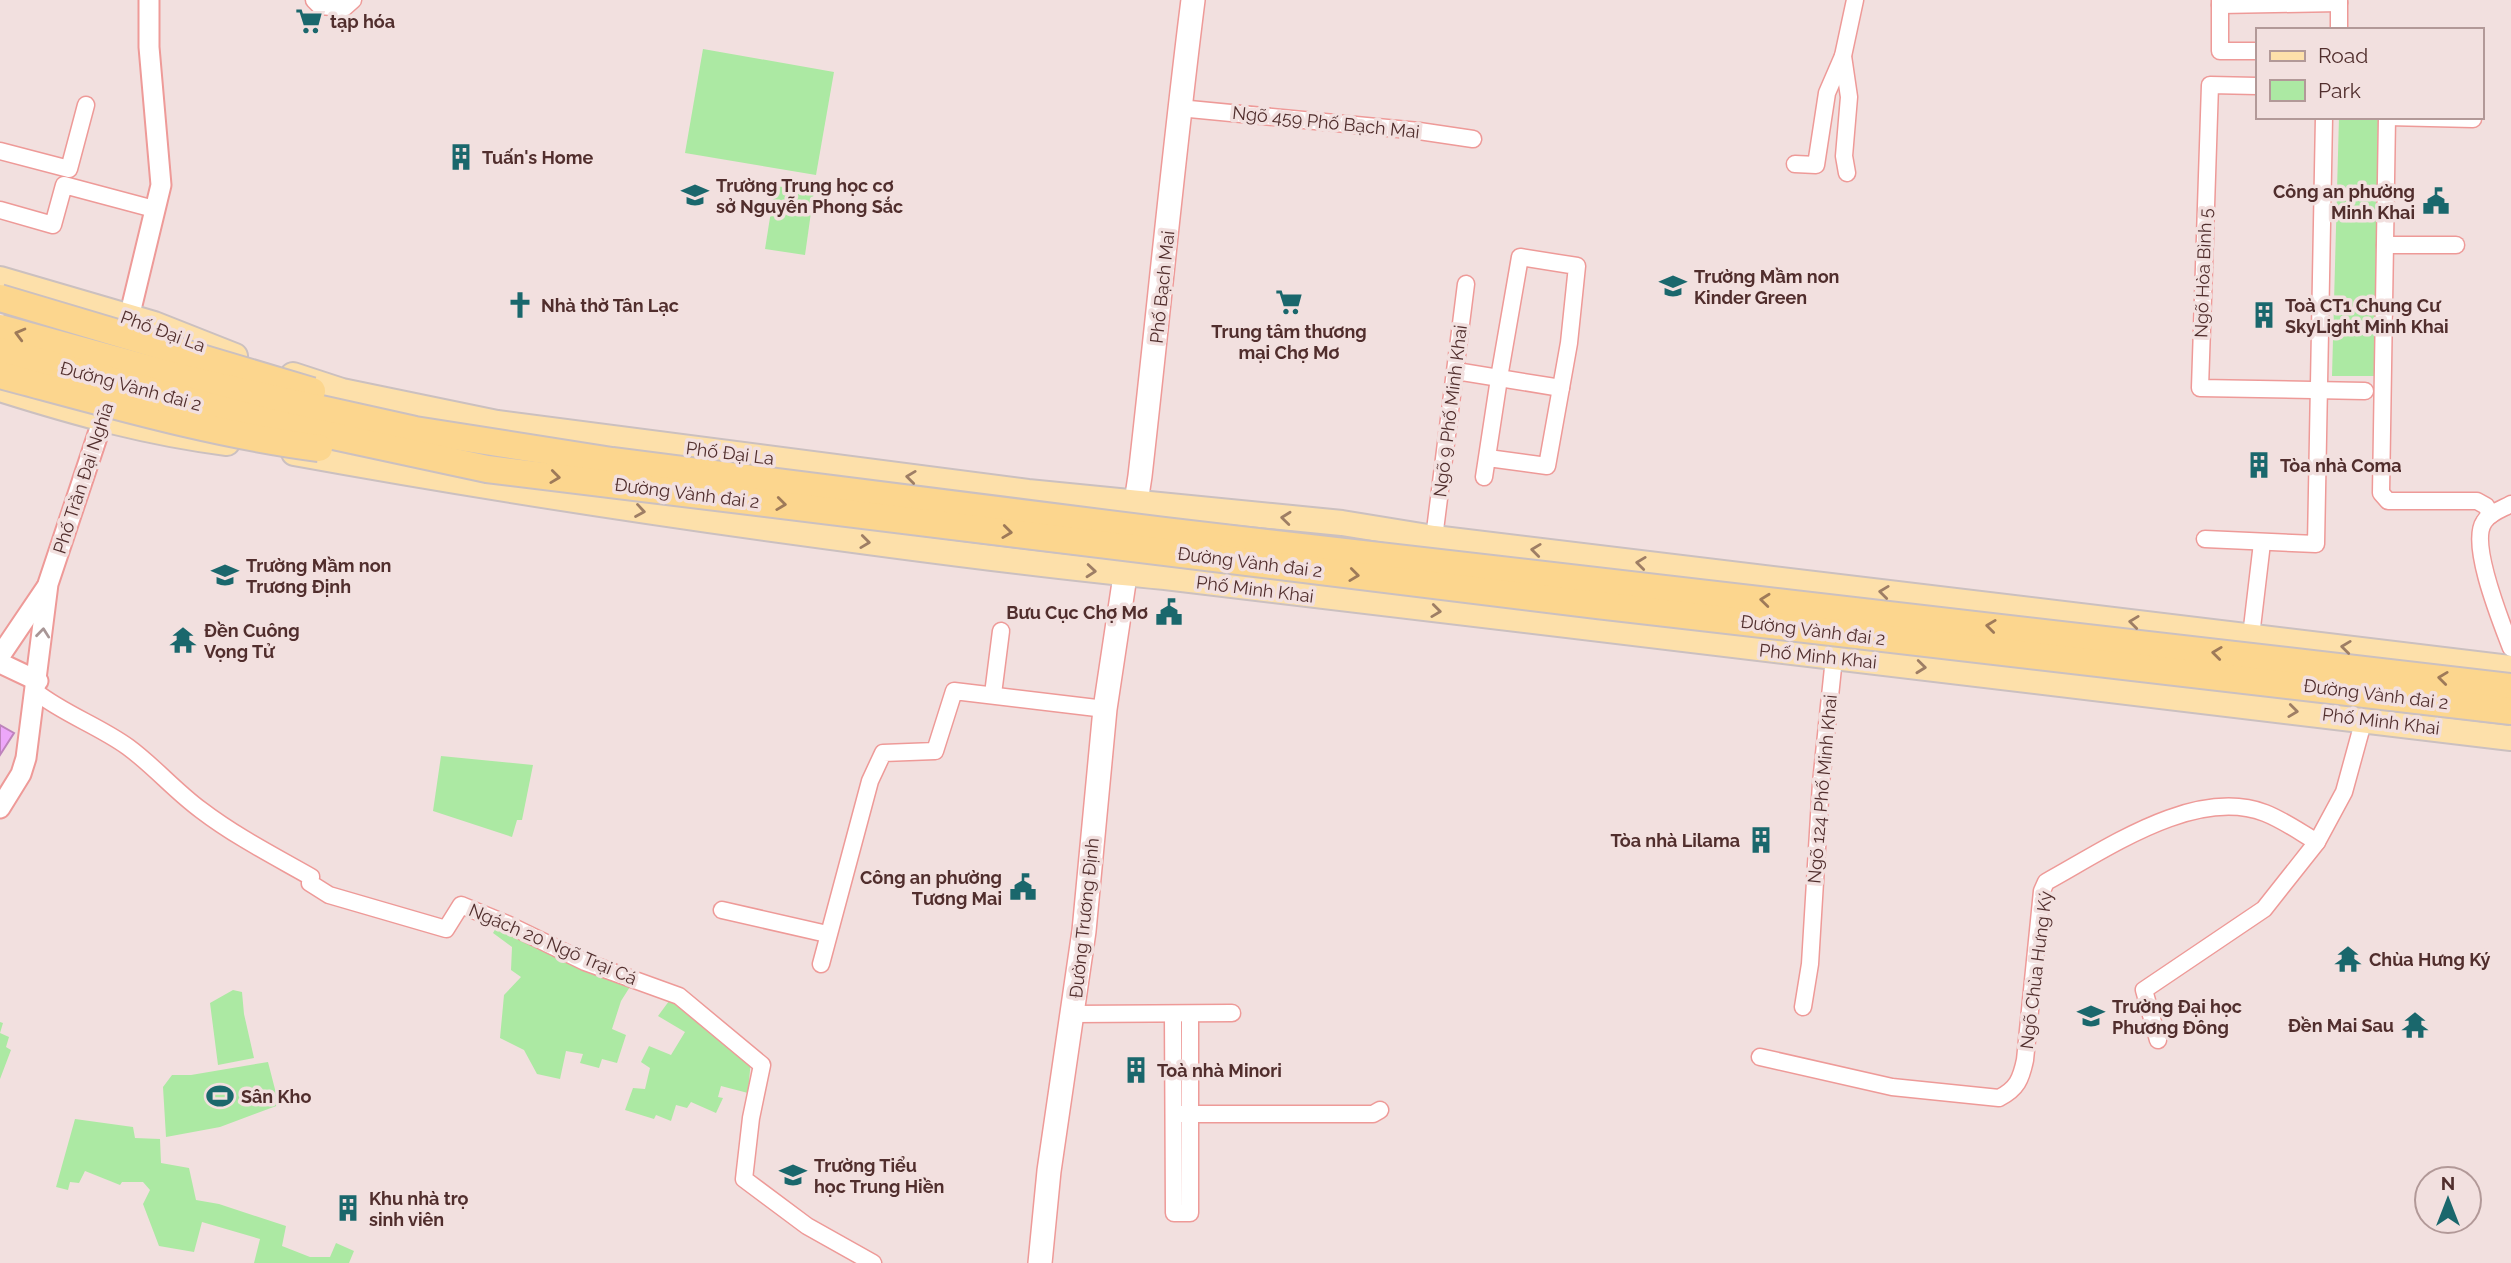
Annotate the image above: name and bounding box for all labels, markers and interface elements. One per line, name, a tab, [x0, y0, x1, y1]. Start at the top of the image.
supermarket icon: tạp hóa	[294, 6, 324, 36]
place label: tạp hóa	[330, 11, 395, 32]
legend	[2256, 28, 2483, 119]
text: Road	[2318, 43, 2368, 68]
text: Park	[2318, 78, 2361, 103]
street label: Ngõ 459 Phố Bạch Mai	[1231, 102, 1421, 142]
building icon: Tuấn's Home	[446, 142, 476, 172]
place label: Tuấn's Home	[482, 147, 593, 168]
place label: Trường Trung học cơ sở Nguyễn Phong Sắc	[716, 175, 903, 217]
school or university icon: Trường Trung học cơ sở Nguyễn Phong Sắc	[680, 180, 710, 210]
place label: Công an phường Minh Khai	[2273, 181, 2415, 223]
public building icon: Công an phường Minh Khai	[2421, 186, 2451, 216]
street label: Ngõ Hòa Bình 5	[2190, 208, 2216, 338]
street label: Phố Bạch Mai	[1146, 230, 1178, 344]
place label: Trường Mầm non Kinder Green	[1694, 266, 1839, 308]
school or university icon: Trường Mầm non Kinder Green	[1658, 271, 1688, 301]
supermarket icon: Trung tâm thương mại Chợ Mơ	[1274, 287, 1304, 317]
church icon: Nhà thờ Tân Lạc	[505, 290, 535, 320]
place label: Nhà thờ Tân Lạc	[541, 295, 679, 316]
place label: Toà CT1 Chung Cư SkyLight Minh Khai	[2285, 295, 2449, 337]
building icon: Toà CT1 Chung Cư SkyLight Minh Khai	[2249, 300, 2279, 330]
street label: Phố Đại La	[118, 306, 208, 356]
place label: Trung tâm thương mại Chợ Mơ	[1211, 321, 1367, 363]
street label: Ngõ 9 Phố Minh Khai	[1429, 324, 1471, 498]
one-way arrow	[14, 328, 26, 342]
street label: Đường Vành đai 2	[58, 357, 204, 415]
street label: Phố Trần Đại Nghĩa	[49, 400, 117, 556]
street label: Phố Đại La	[685, 437, 775, 469]
building icon: Tòa nhà Coma	[2244, 450, 2274, 480]
place label: Tòa nhà Coma	[2280, 455, 2402, 476]
one-way arrow	[549, 469, 561, 484]
one-way arrow	[906, 469, 917, 484]
street label: Đường Vành đai 2	[613, 474, 761, 512]
one-way arrow	[775, 496, 787, 511]
one-way arrow	[634, 503, 645, 518]
one-way arrow	[1281, 510, 1292, 525]
one-way arrow	[1001, 525, 1013, 540]
one-way arrow	[859, 534, 871, 549]
street label: Đường Vành đai 2	[1176, 543, 1324, 581]
one-way arrow	[1530, 543, 1542, 558]
place label: Trường Mầm non Trương Định	[246, 555, 391, 597]
one-way arrow	[1635, 556, 1647, 571]
school or university icon: Trường Mầm non Trương Định	[210, 560, 240, 590]
one-way arrow	[1085, 563, 1096, 578]
one-way arrow	[1348, 568, 1360, 583]
street label: Phố Minh Khai	[1195, 571, 1315, 607]
one-way arrow	[1878, 584, 1890, 599]
one-way arrow	[1759, 593, 1771, 608]
public building icon: Bưu Cục Chợ Mơ	[1154, 597, 1184, 627]
place label: Bưu Cục Chợ Mơ	[1006, 602, 1148, 623]
one-way arrow	[1430, 603, 1442, 618]
street label: Đường Vành đai 2	[1739, 611, 1887, 649]
one-way arrow	[2128, 615, 2139, 630]
one-way arrow	[1985, 619, 1997, 634]
place label: Đền Cuông Vọng Tử	[204, 620, 300, 662]
temple icon: Đền Cuông Vọng Tử	[168, 625, 198, 655]
one-way arrow	[35, 627, 50, 638]
street label: Phố Minh Khai	[1758, 639, 1878, 673]
one-way arrow	[2340, 640, 2351, 655]
one-way arrow	[2211, 646, 2223, 661]
one-way arrow	[1915, 660, 1927, 675]
one-way arrow	[2437, 671, 2449, 686]
street label: Đường Vành đai 2	[2302, 675, 2450, 713]
street label: Ngõ 124 Phố Minh Khai	[1803, 694, 1841, 884]
one-way arrow	[2287, 703, 2299, 718]
street label: Phố Minh Khai	[2321, 703, 2441, 739]
building icon: Tòa nhà Lilama	[1746, 825, 1776, 855]
place label: Tòa nhà Lilama	[1610, 830, 1740, 851]
street label: Đường Trương Định	[1065, 837, 1103, 999]
place label: Công an phường Tương Mai	[860, 867, 1002, 909]
public building icon: Công an phường Tương Mai	[1008, 872, 1038, 902]
street label: Ngõ Chùa Hưng Ký	[2016, 890, 2056, 1050]
street label: Ngách 20 Ngõ Trại Cá	[466, 899, 640, 989]
temple icon: Chùa Hưng Ký	[2333, 944, 2363, 974]
place label: Chùa Hưng Ký	[2369, 949, 2490, 970]
place label: Trường Đại học Phương Đông	[2112, 996, 2242, 1038]
school or university icon: Trường Đại học Phương Đông	[2076, 1001, 2106, 1031]
temple icon: Đền Mai Sau	[2400, 1010, 2430, 1040]
place label: Đền Mai Sau	[2288, 1015, 2394, 1036]
building icon: Toà nhà Minori	[1121, 1055, 1151, 1085]
place label: Toà nhà Minori	[1157, 1060, 1282, 1081]
sports icon: Sân Kho	[205, 1081, 235, 1111]
place label: Sân Kho	[241, 1086, 311, 1107]
place label: Trường Tiểu học Trung Hiền	[814, 1155, 944, 1197]
school or university icon: Trường Tiểu học Trung Hiền	[778, 1160, 808, 1190]
north arrow	[2413, 1165, 2483, 1235]
text: N	[2441, 1172, 2455, 1194]
place label: Khu nhà trọ sinh viên	[369, 1188, 469, 1230]
building icon: Khu nhà trọ sinh viên	[333, 1193, 363, 1223]

